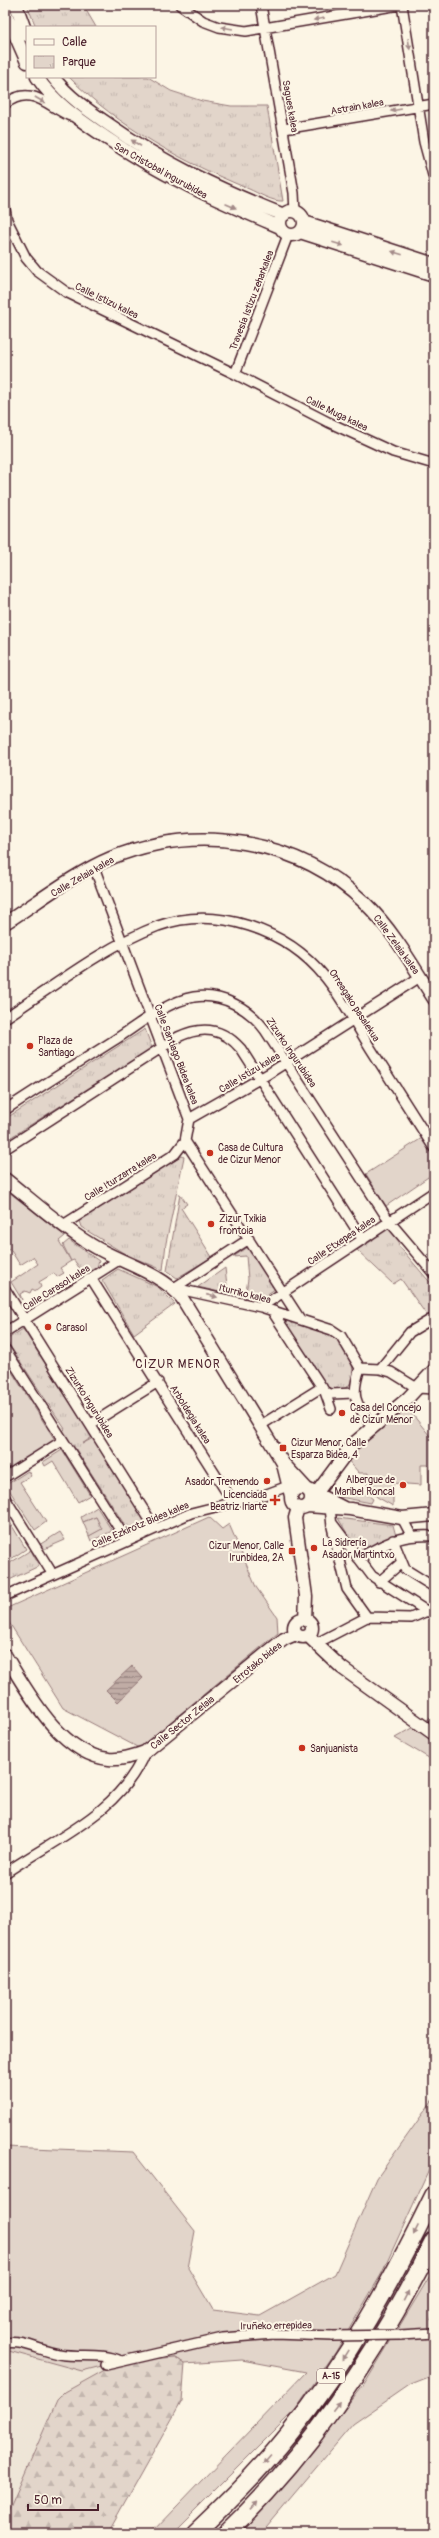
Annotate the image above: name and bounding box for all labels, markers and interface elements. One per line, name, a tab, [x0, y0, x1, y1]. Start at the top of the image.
one-way arrow	[313, 16, 325, 22]
one-way arrow	[221, 25, 233, 31]
legend	[26, 26, 156, 78]
text: Calle	[62, 35, 87, 50]
one-way arrow	[406, 37, 412, 50]
text: Parque	[62, 55, 96, 70]
street label: Sagues kalea	[280, 79, 301, 134]
one-way arrow	[34, 96, 46, 103]
street label: Astrain kalea	[330, 96, 385, 118]
one-way arrow	[389, 107, 402, 113]
one-way arrow	[130, 139, 141, 147]
street label: San Cristobal ingurubidea	[112, 140, 210, 202]
one-way arrow	[225, 204, 237, 210]
one-way arrow	[332, 241, 344, 247]
street label: Travesía Istizu zeharkalea	[227, 248, 277, 352]
one-way arrow	[390, 249, 402, 255]
street label: Calle Istizu kalea	[73, 280, 140, 322]
street label: Calle Muga kalea	[304, 394, 370, 434]
street label: Calle Zelaia kalea	[49, 854, 116, 900]
street label: Calle Zelaia kalea	[371, 912, 422, 977]
street label: Orreagako pasalekua	[326, 967, 382, 1044]
street label: Calle Santiago Bidea kalea	[151, 1003, 201, 1107]
street label: Zizurko ingurubidea	[263, 1015, 319, 1090]
place label: Plaza de Santiago	[38, 1035, 75, 1059]
marker: Plaza de Santiago	[25, 1041, 35, 1051]
street label: Calle Istizu kalea	[217, 1050, 282, 1096]
place label: Casa de Cultura de Cizur Menor	[218, 1142, 283, 1166]
marker: Casa de Cultura de Cizur Menor	[205, 1148, 215, 1158]
street label: Calle Iturzarra kalea	[82, 1150, 159, 1204]
place label: Zizur Txikia frontoia	[219, 1213, 267, 1237]
street label: Calle Etxepea kalea	[305, 1214, 378, 1268]
marker: Zizur Txikia frontoia	[206, 1219, 216, 1229]
street label: Calle Carasol kalea	[21, 1262, 93, 1313]
street label: Iturriko kalea	[217, 1282, 272, 1306]
one-way arrow	[206, 1294, 218, 1300]
marker: Carasol	[43, 1322, 53, 1332]
place label: Carasol	[56, 1322, 87, 1334]
district label: CIZUR MENOR	[135, 1357, 221, 1372]
street label: Zizurko ingurubidea	[62, 1365, 116, 1441]
street label: Arboldegia kalea	[167, 1383, 213, 1446]
place label: Casa del Concejo de Cizur Menor	[350, 1402, 422, 1426]
marker: Casa del Concejo de Cizur Menor	[337, 1408, 347, 1418]
place label: Cizur Menor, Calle Esparza Bidea, 4	[291, 1437, 366, 1461]
marker: Cizur Menor, Calle Esparza Bidea, 4	[278, 1443, 288, 1453]
place label: Albergue de Maribel Roncal	[335, 1474, 395, 1498]
place label: Asador Tremendo	[185, 1476, 260, 1488]
marker: Asador Tremendo	[262, 1476, 272, 1486]
marker: Albergue de Maribel Roncal	[398, 1480, 408, 1490]
place label: Licenciada Beatriz Iriarte	[210, 1489, 267, 1513]
marker: Licenciada Beatriz Iriarte	[270, 1495, 280, 1505]
street label: Calle Ezkirotz Bidea kalea	[90, 1499, 191, 1551]
place label: La Sidrería Asador Martintxo	[322, 1537, 395, 1561]
place label: Cizur Menor, Calle Irunbidea, 2A	[209, 1540, 284, 1564]
marker: La Sidrería Asador Martintxo	[309, 1543, 319, 1553]
marker: Cizur Menor, Calle Irunbidea, 2A	[287, 1546, 297, 1556]
street label: Errotako bidea	[231, 1639, 285, 1686]
street label: Calle Sector Zelaia	[148, 1693, 217, 1752]
marker: Sanjuanista	[297, 1743, 307, 1753]
place label: Sanjuanista	[310, 1743, 358, 1755]
one-way arrow	[413, 2224, 420, 2236]
one-way arrow	[403, 2290, 409, 2302]
street label: Iruñeko errepidea	[240, 2319, 312, 2333]
one-way arrow	[341, 2350, 349, 2360]
road number: A-15	[317, 2369, 345, 2383]
one-way arrow	[332, 2400, 340, 2411]
one-way arrow	[263, 2454, 272, 2464]
scale bar	[28, 2486, 98, 2512]
text: 50 m	[34, 2493, 62, 2508]
one-way arrow	[249, 2501, 258, 2511]

